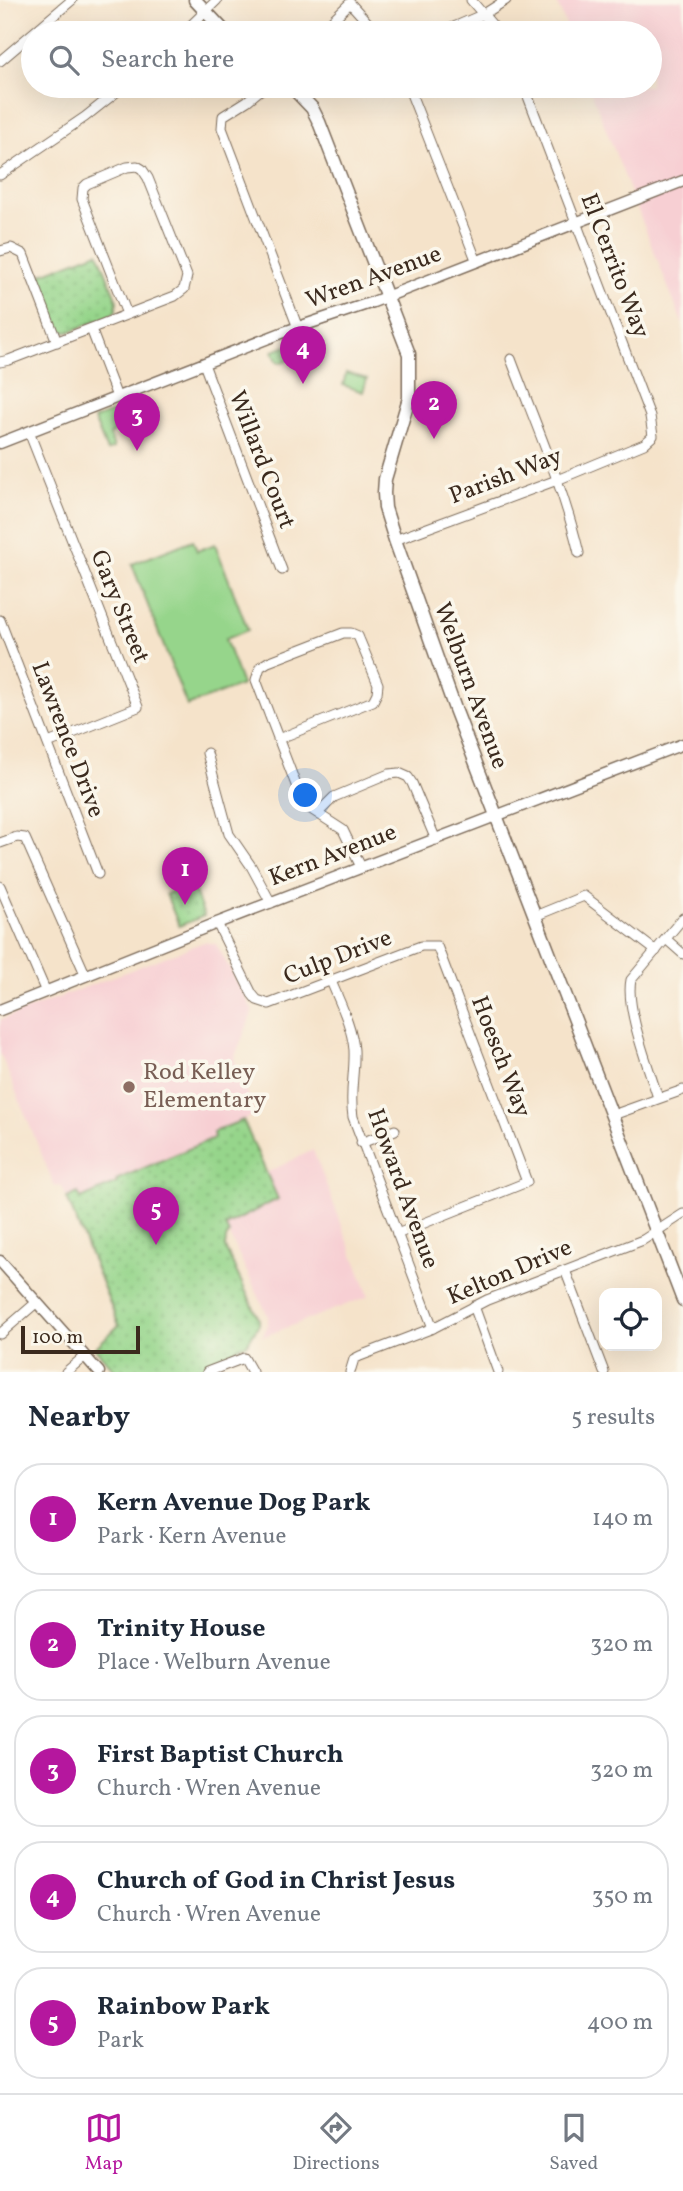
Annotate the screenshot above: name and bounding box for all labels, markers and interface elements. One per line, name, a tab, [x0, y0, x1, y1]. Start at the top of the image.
search box	[21, 21, 662, 98]
icon: search	[45, 41, 83, 79]
text: Search here	[101, 42, 234, 78]
street label: El Cerrito Way	[571, 189, 657, 343]
street label: Wren Avenue	[301, 238, 447, 318]
pin: 4	[280, 326, 326, 384]
pin: 2	[411, 381, 457, 439]
street label: Willard Court	[219, 386, 303, 534]
pin: 3	[114, 393, 160, 451]
street label: Parish Way	[445, 440, 567, 514]
street label: Gary Street	[81, 545, 157, 669]
street label: Welburn Avenue	[424, 598, 516, 774]
street label: Lawrence Drive	[22, 657, 112, 823]
your location	[288, 778, 322, 812]
street label: Kern Avenue	[264, 816, 402, 896]
pin: 1	[162, 847, 208, 905]
street label: Culp Drive	[279, 922, 397, 994]
street label: Hoesch Way	[461, 991, 539, 1123]
place label: Rod Kelley Elementary	[143, 1056, 266, 1118]
marker: Rod Kelley Elementary	[121, 1079, 137, 1095]
street label: Howard Avenue	[357, 1104, 447, 1274]
pin: 5	[133, 1187, 179, 1245]
street label: Kelton Drive	[442, 1231, 578, 1315]
map controls	[599, 1288, 662, 1351]
button: locate	[599, 1288, 662, 1351]
scale bar	[21, 1323, 140, 1355]
text: 100 m	[32, 1325, 83, 1351]
text: Nearby	[28, 1397, 130, 1439]
text: 5 results	[571, 1402, 655, 1434]
text: Kern Avenue Dog Park	[97, 1485, 371, 1521]
text: 1	[48, 1503, 58, 1535]
text: 140 m	[592, 1503, 653, 1535]
text: Park · Kern Avenue	[97, 1521, 286, 1553]
text: Trinity House	[97, 1611, 266, 1647]
text: 2	[47, 1629, 59, 1661]
text: 320 m	[590, 1629, 653, 1661]
text: Place · Welburn Avenue	[97, 1647, 331, 1679]
text: First Baptist Church	[97, 1737, 344, 1773]
text: 3	[47, 1755, 59, 1787]
text: 320 m	[590, 1755, 653, 1787]
text: Church · Wren Avenue	[97, 1773, 321, 1805]
text: Church of God in Christ Jesus	[97, 1863, 455, 1899]
text: 4	[46, 1881, 60, 1913]
text: 350 m	[592, 1881, 653, 1913]
text: Church · Wren Avenue	[97, 1899, 321, 1931]
text: Rainbow Park	[97, 1989, 270, 2025]
text: 5	[47, 2007, 59, 2039]
text: 400 m	[587, 2007, 653, 2039]
text: Park	[97, 2025, 144, 2057]
tab: Map	[85, 2109, 123, 2177]
tab: Directions	[293, 2109, 380, 2177]
tab: Saved	[549, 2109, 598, 2177]

